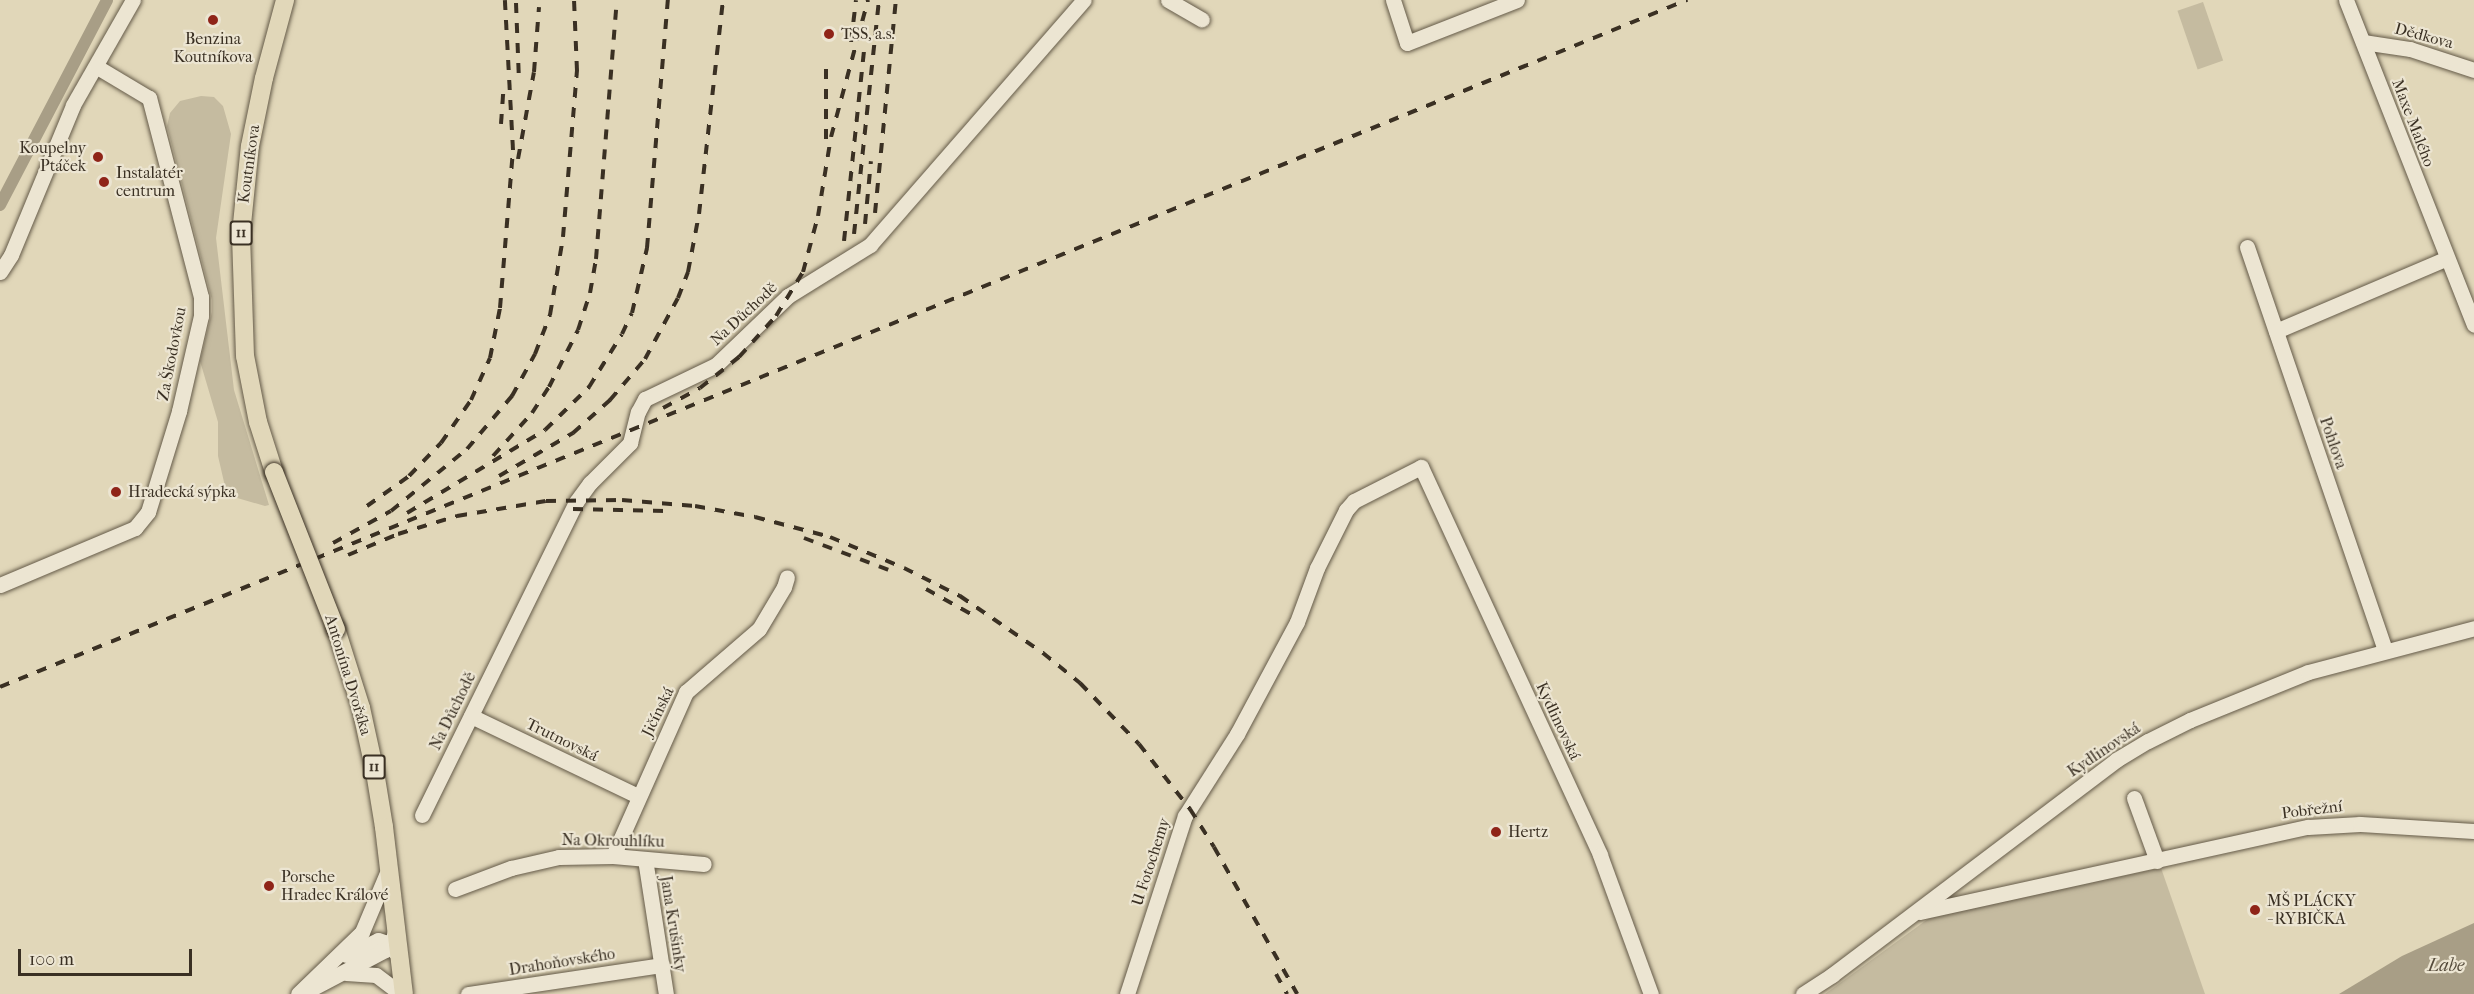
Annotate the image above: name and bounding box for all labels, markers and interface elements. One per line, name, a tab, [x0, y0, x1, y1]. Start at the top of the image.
marker: Benzina Koutníkova	[206, 13, 220, 27]
street label: Dědkova	[2393, 19, 2455, 53]
place label: TSS, a.s.	[841, 24, 895, 44]
marker: TSS, a.s.	[822, 27, 836, 41]
place label: Benzina Koutníkova	[173, 29, 253, 67]
street label: Maxe Malého	[2387, 76, 2439, 170]
street label: Koutníkova	[234, 124, 264, 204]
place label: Koupelny Ptáček	[19, 138, 86, 176]
marker: Koupelny Ptáček	[91, 150, 105, 164]
place label: Instalatér centrum	[116, 163, 183, 201]
marker: Instalatér centrum	[97, 175, 111, 189]
road number: 11	[229, 221, 253, 245]
street label: Na Důchodě	[707, 278, 781, 350]
street label: Za Škodovkou	[153, 305, 191, 403]
street label: Pohlova	[2315, 415, 2351, 471]
place label: Hradecká sýpka	[128, 482, 236, 502]
marker: Hradecká sýpka	[109, 485, 123, 499]
street label: Antonína Dvořáka	[321, 612, 375, 738]
street label: Na Důchodě	[426, 669, 480, 753]
street label: Kydlinovská	[1532, 679, 1584, 763]
street label: Jičínská	[638, 684, 678, 740]
street label: Trutnovská	[523, 714, 601, 766]
street label: Kydlinovská	[2064, 719, 2144, 781]
road number: 11	[362, 755, 386, 779]
street label: Pobřežní	[2280, 797, 2344, 823]
street label: U Fotochemy	[1128, 816, 1174, 908]
place label: Hertz	[1508, 822, 1548, 842]
marker: Hertz	[1489, 825, 1503, 839]
street label: Na Okrouhlíku	[561, 831, 665, 851]
place label: Porsche Hradec Králové	[281, 867, 389, 905]
street label: Jana Krušinky	[656, 874, 690, 974]
marker: Porsche Hradec Králové	[262, 879, 276, 893]
place label: MŠ PLÁCKY - RYBIČKA	[2267, 891, 2356, 929]
marker: MŠ PLÁCKY - RYBIČKA	[2248, 903, 2262, 917]
scale bar	[21, 937, 195, 975]
street label: Drahoňovského	[508, 944, 616, 980]
text: 100 m	[29, 949, 74, 970]
water label: Labe	[2428, 955, 2464, 977]

